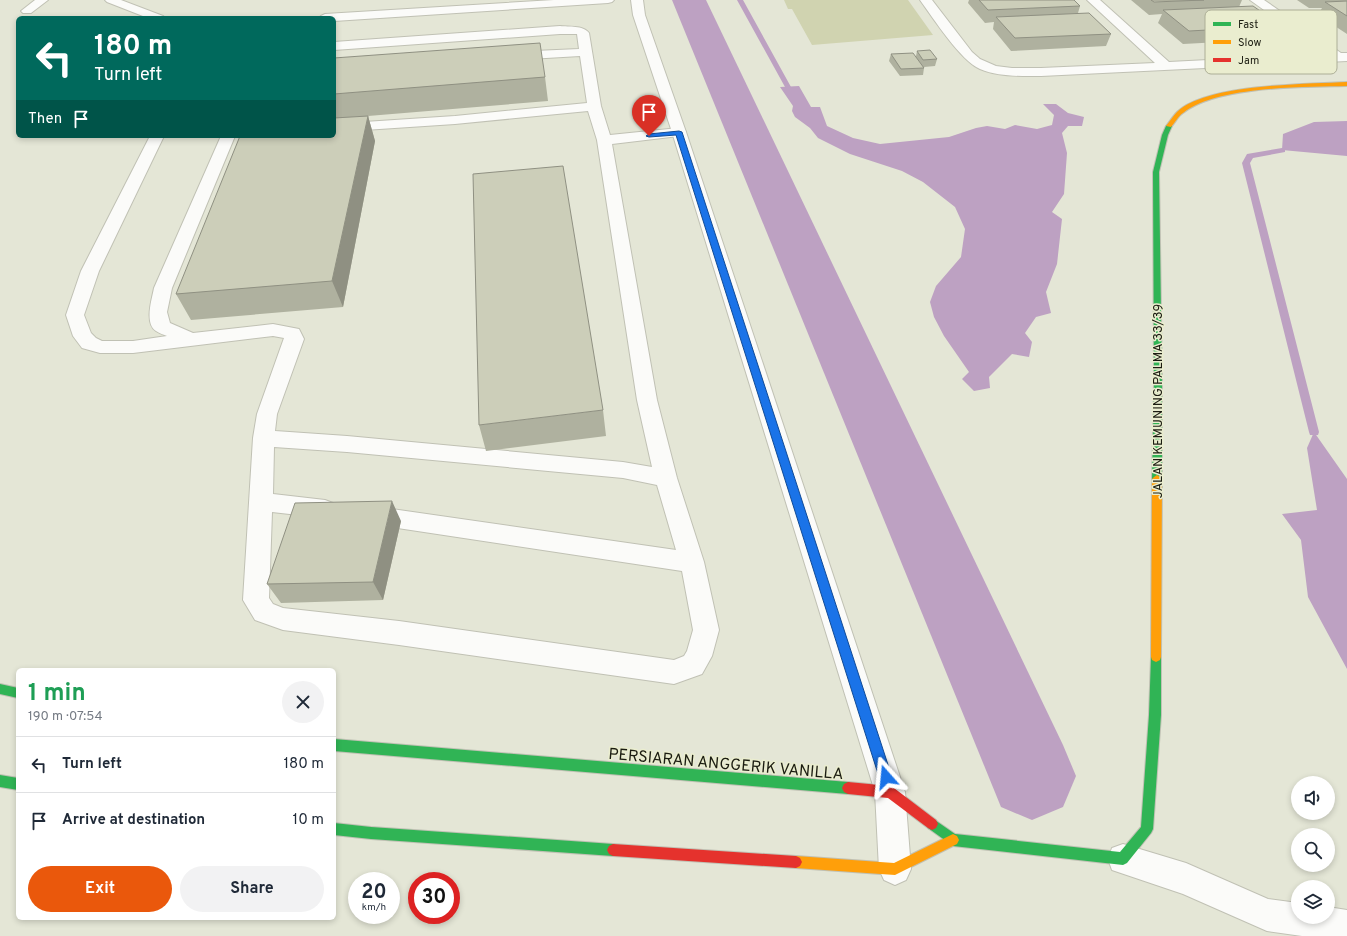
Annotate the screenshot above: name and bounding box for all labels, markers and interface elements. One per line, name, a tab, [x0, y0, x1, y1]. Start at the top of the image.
legend	[1205, 10, 1337, 74]
text: Fast	[1238, 18, 1258, 32]
text: 180 m	[94, 29, 172, 65]
icon: left	[28, 32, 80, 84]
text: Slow	[1238, 36, 1261, 50]
text: Jam	[1238, 54, 1259, 68]
text: Turn left	[94, 64, 162, 87]
pin	[632, 95, 666, 136]
icon: arrive	[638, 101, 660, 123]
icon: arrive	[70, 108, 92, 130]
text: Then	[28, 110, 62, 129]
street label: JALAN KEMUNING PALMA 33/39	[1151, 304, 1167, 498]
text: 1 min	[28, 679, 86, 709]
button: close	[282, 681, 324, 723]
text: 190 m · 07:54	[28, 709, 103, 725]
street label: PERSIARAN ANGGERIK VANILLA	[607, 745, 844, 785]
icon: left	[28, 754, 50, 776]
text: Turn left	[62, 755, 122, 774]
text: 180 m	[284, 755, 324, 774]
position arrow	[865, 756, 907, 798]
map controls	[1291, 776, 1335, 924]
button: sound	[1291, 776, 1335, 820]
icon: arrive	[28, 810, 50, 832]
text: Arrive at destination	[62, 811, 205, 830]
text: 10 m	[293, 811, 324, 830]
button: search	[1291, 828, 1335, 872]
button: Exit	[28, 866, 172, 912]
button: Share	[180, 866, 324, 912]
speed limit sign: 30	[408, 872, 460, 924]
text: 20	[361, 880, 387, 906]
button: layers	[1291, 880, 1335, 924]
text: km/h	[362, 901, 386, 914]

